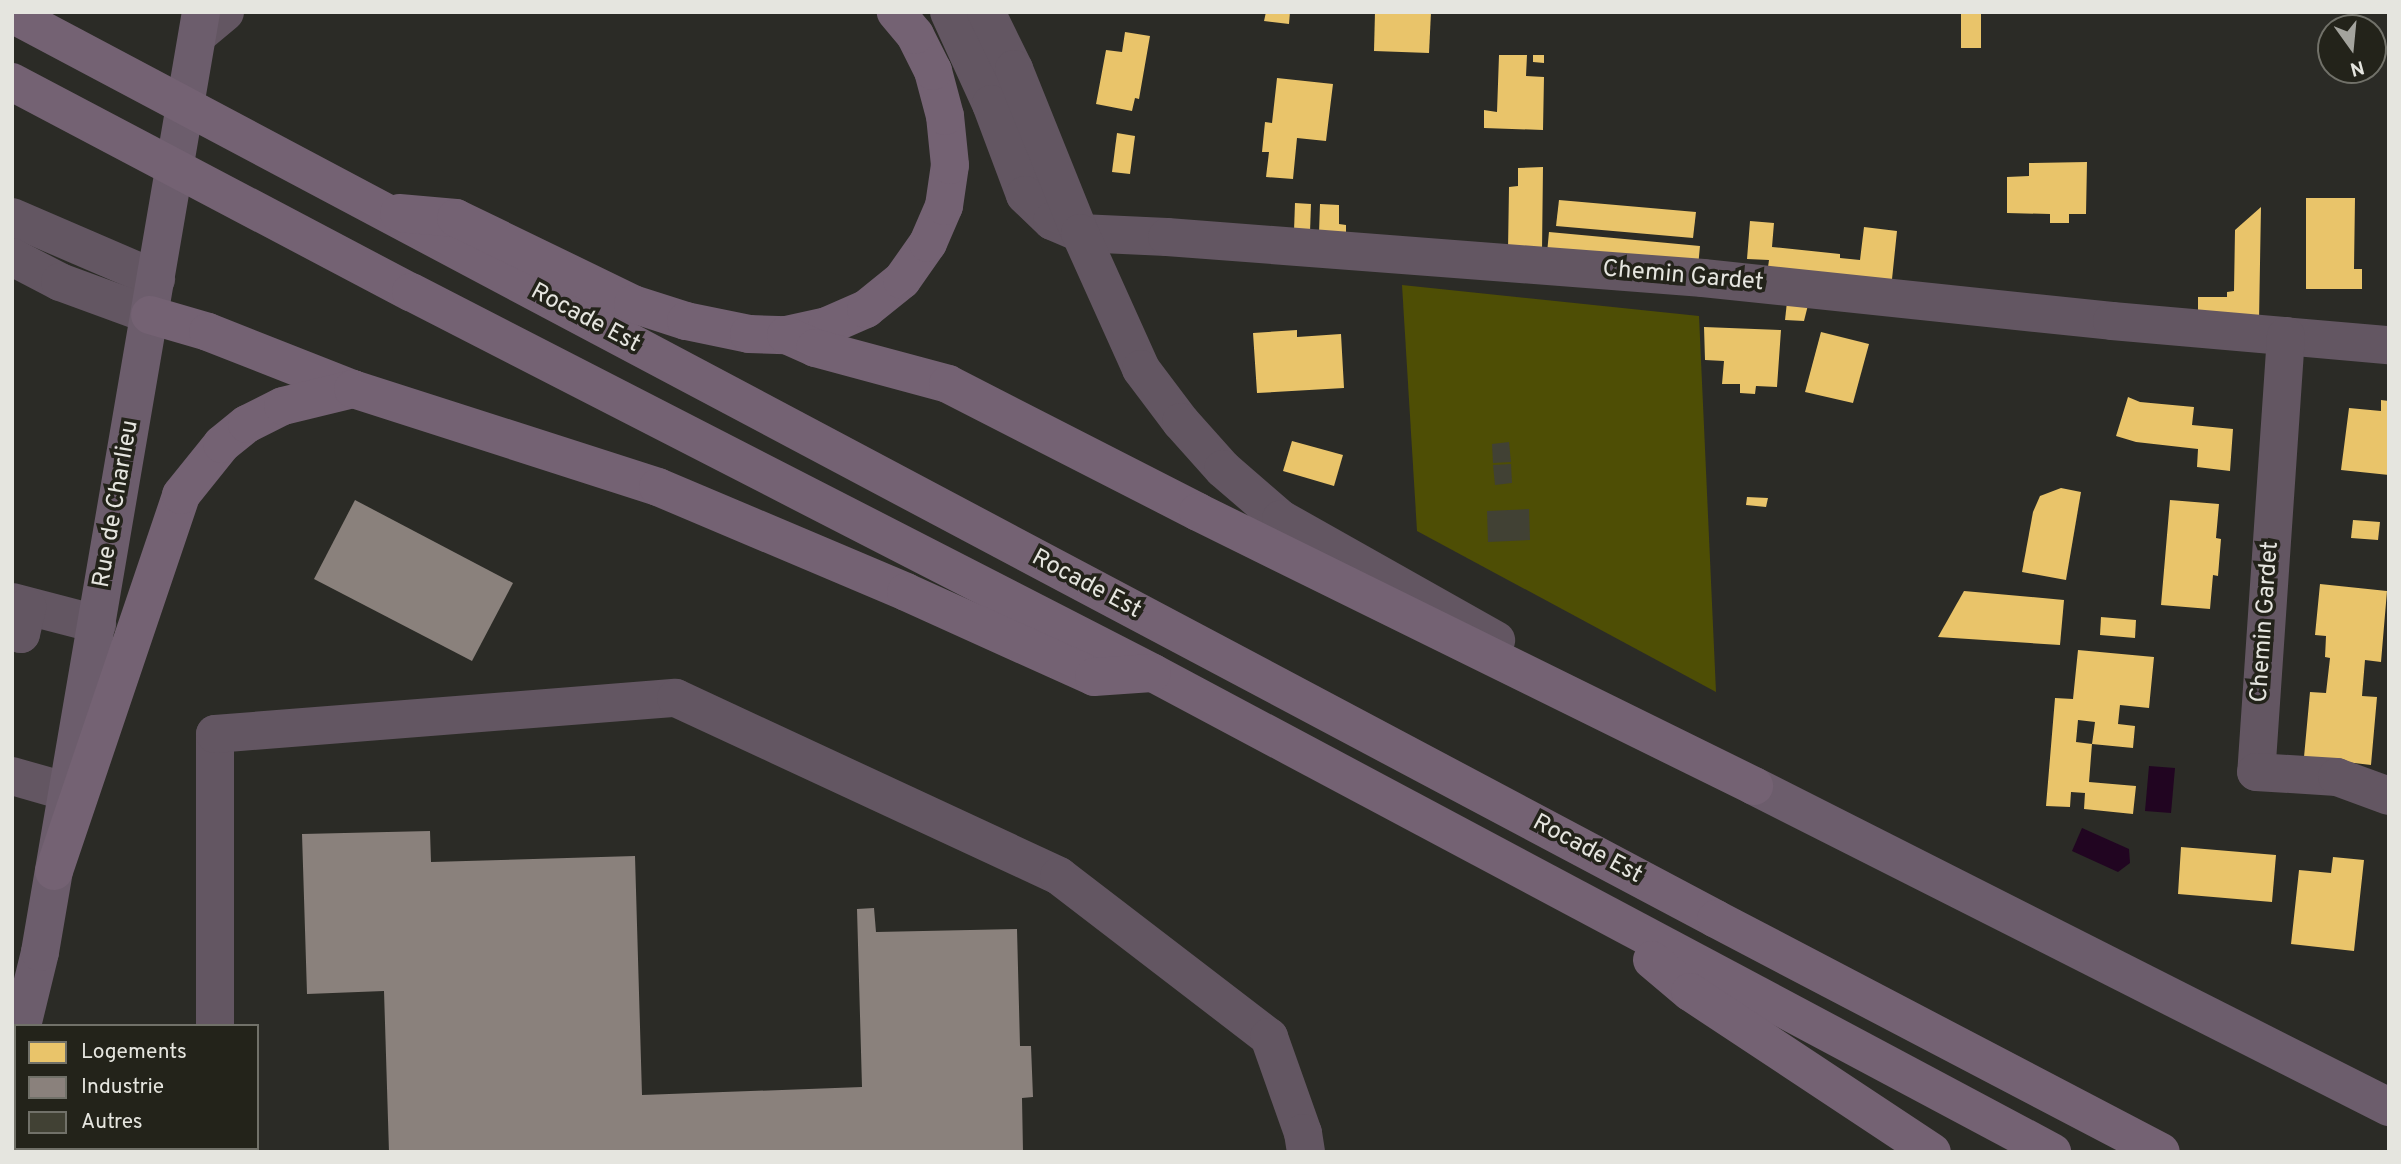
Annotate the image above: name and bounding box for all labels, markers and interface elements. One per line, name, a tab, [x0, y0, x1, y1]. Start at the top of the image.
north arrow	[2317, 14, 2387, 84]
text: N	[2347, 54, 2367, 81]
street label: Chemin Gardet	[1601, 256, 1765, 298]
street label: Rocade Est	[525, 278, 645, 360]
street label: Rue de Charlieu	[88, 418, 146, 590]
street label: Chemin Gardet	[2246, 540, 2286, 704]
street label: Rocade Est	[1026, 544, 1146, 626]
street label: Rocade Est	[1527, 809, 1647, 891]
legend	[14, 1024, 259, 1150]
text: Logements	[81, 1039, 187, 1066]
text: Industrie	[81, 1074, 164, 1101]
text: Autres	[81, 1109, 143, 1136]

